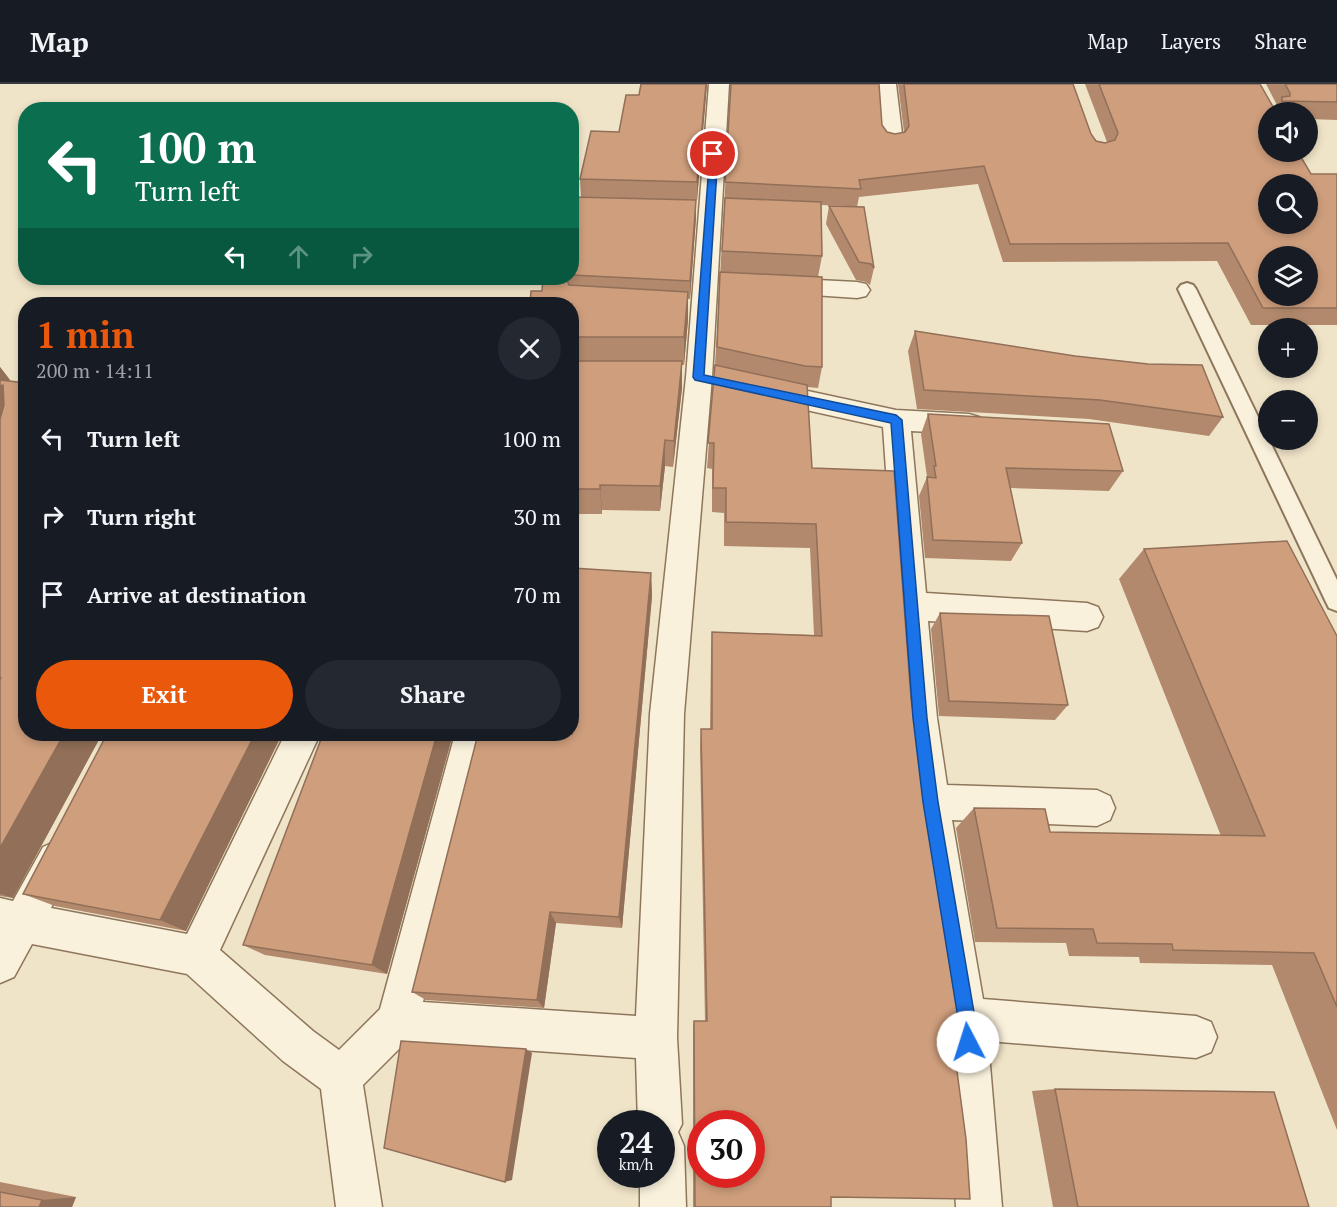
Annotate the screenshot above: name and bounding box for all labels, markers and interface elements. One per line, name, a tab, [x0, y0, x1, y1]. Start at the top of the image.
text: Map	[30, 23, 89, 60]
text: Map	[1087, 27, 1128, 55]
text: Layers	[1161, 27, 1221, 55]
text: Share	[1254, 27, 1307, 55]
map controls	[1258, 102, 1318, 450]
button: sound	[1258, 102, 1318, 162]
text: 100 m	[135, 119, 256, 175]
icon: left	[36, 126, 114, 204]
pin	[687, 128, 738, 179]
icon: arrive	[696, 137, 729, 170]
text: Turn left	[135, 173, 240, 209]
button: search	[1258, 174, 1318, 234]
icon: left	[219, 240, 252, 273]
icon: ahead	[282, 240, 315, 273]
icon: right	[345, 240, 378, 273]
button: layers	[1258, 246, 1318, 306]
text: 1 min	[36, 311, 134, 358]
button: close	[498, 317, 561, 380]
button: +	[1258, 318, 1318, 378]
text: 200 m · 14:11	[36, 357, 154, 384]
button: −	[1258, 390, 1318, 450]
icon: left	[36, 422, 69, 455]
text: Turn left	[87, 424, 180, 453]
text: 100 m	[501, 424, 561, 453]
icon: right	[36, 500, 69, 533]
text: Turn right	[87, 502, 196, 531]
text: 30 m	[513, 502, 561, 531]
icon: arrive	[36, 578, 69, 611]
text: Arrive at destination	[87, 580, 306, 609]
text: 70 m	[513, 580, 561, 609]
button: Exit	[36, 660, 293, 729]
button: Share	[305, 660, 561, 729]
position arrow	[936, 1010, 1000, 1074]
speed limit sign: 30	[687, 1110, 765, 1188]
text: 24	[619, 1122, 653, 1162]
text: km/h	[619, 1154, 653, 1174]

